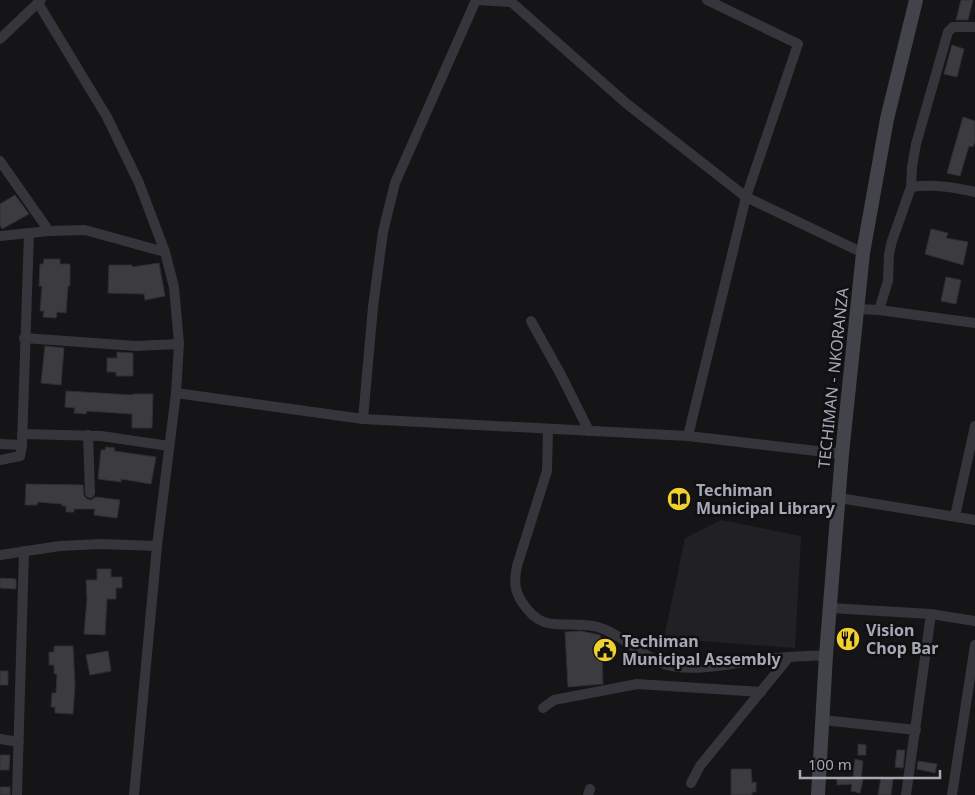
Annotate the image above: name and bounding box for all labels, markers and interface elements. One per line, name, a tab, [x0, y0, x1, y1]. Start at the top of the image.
street label: TECHIMAN - NKORANZA	[813, 286, 854, 469]
place label: Techiman Municipal Library	[696, 479, 836, 519]
library icon: Techiman Municipal Library	[666, 486, 692, 512]
place label: Vision Chop Bar	[866, 619, 938, 659]
restaurant icon: Vision Chop Bar	[835, 626, 861, 652]
place label: Techiman Municipal Assembly	[622, 630, 782, 670]
public building icon: Techiman Municipal Assembly	[592, 637, 618, 663]
scale bar	[800, 748, 940, 780]
text: 100 m	[808, 754, 852, 774]

